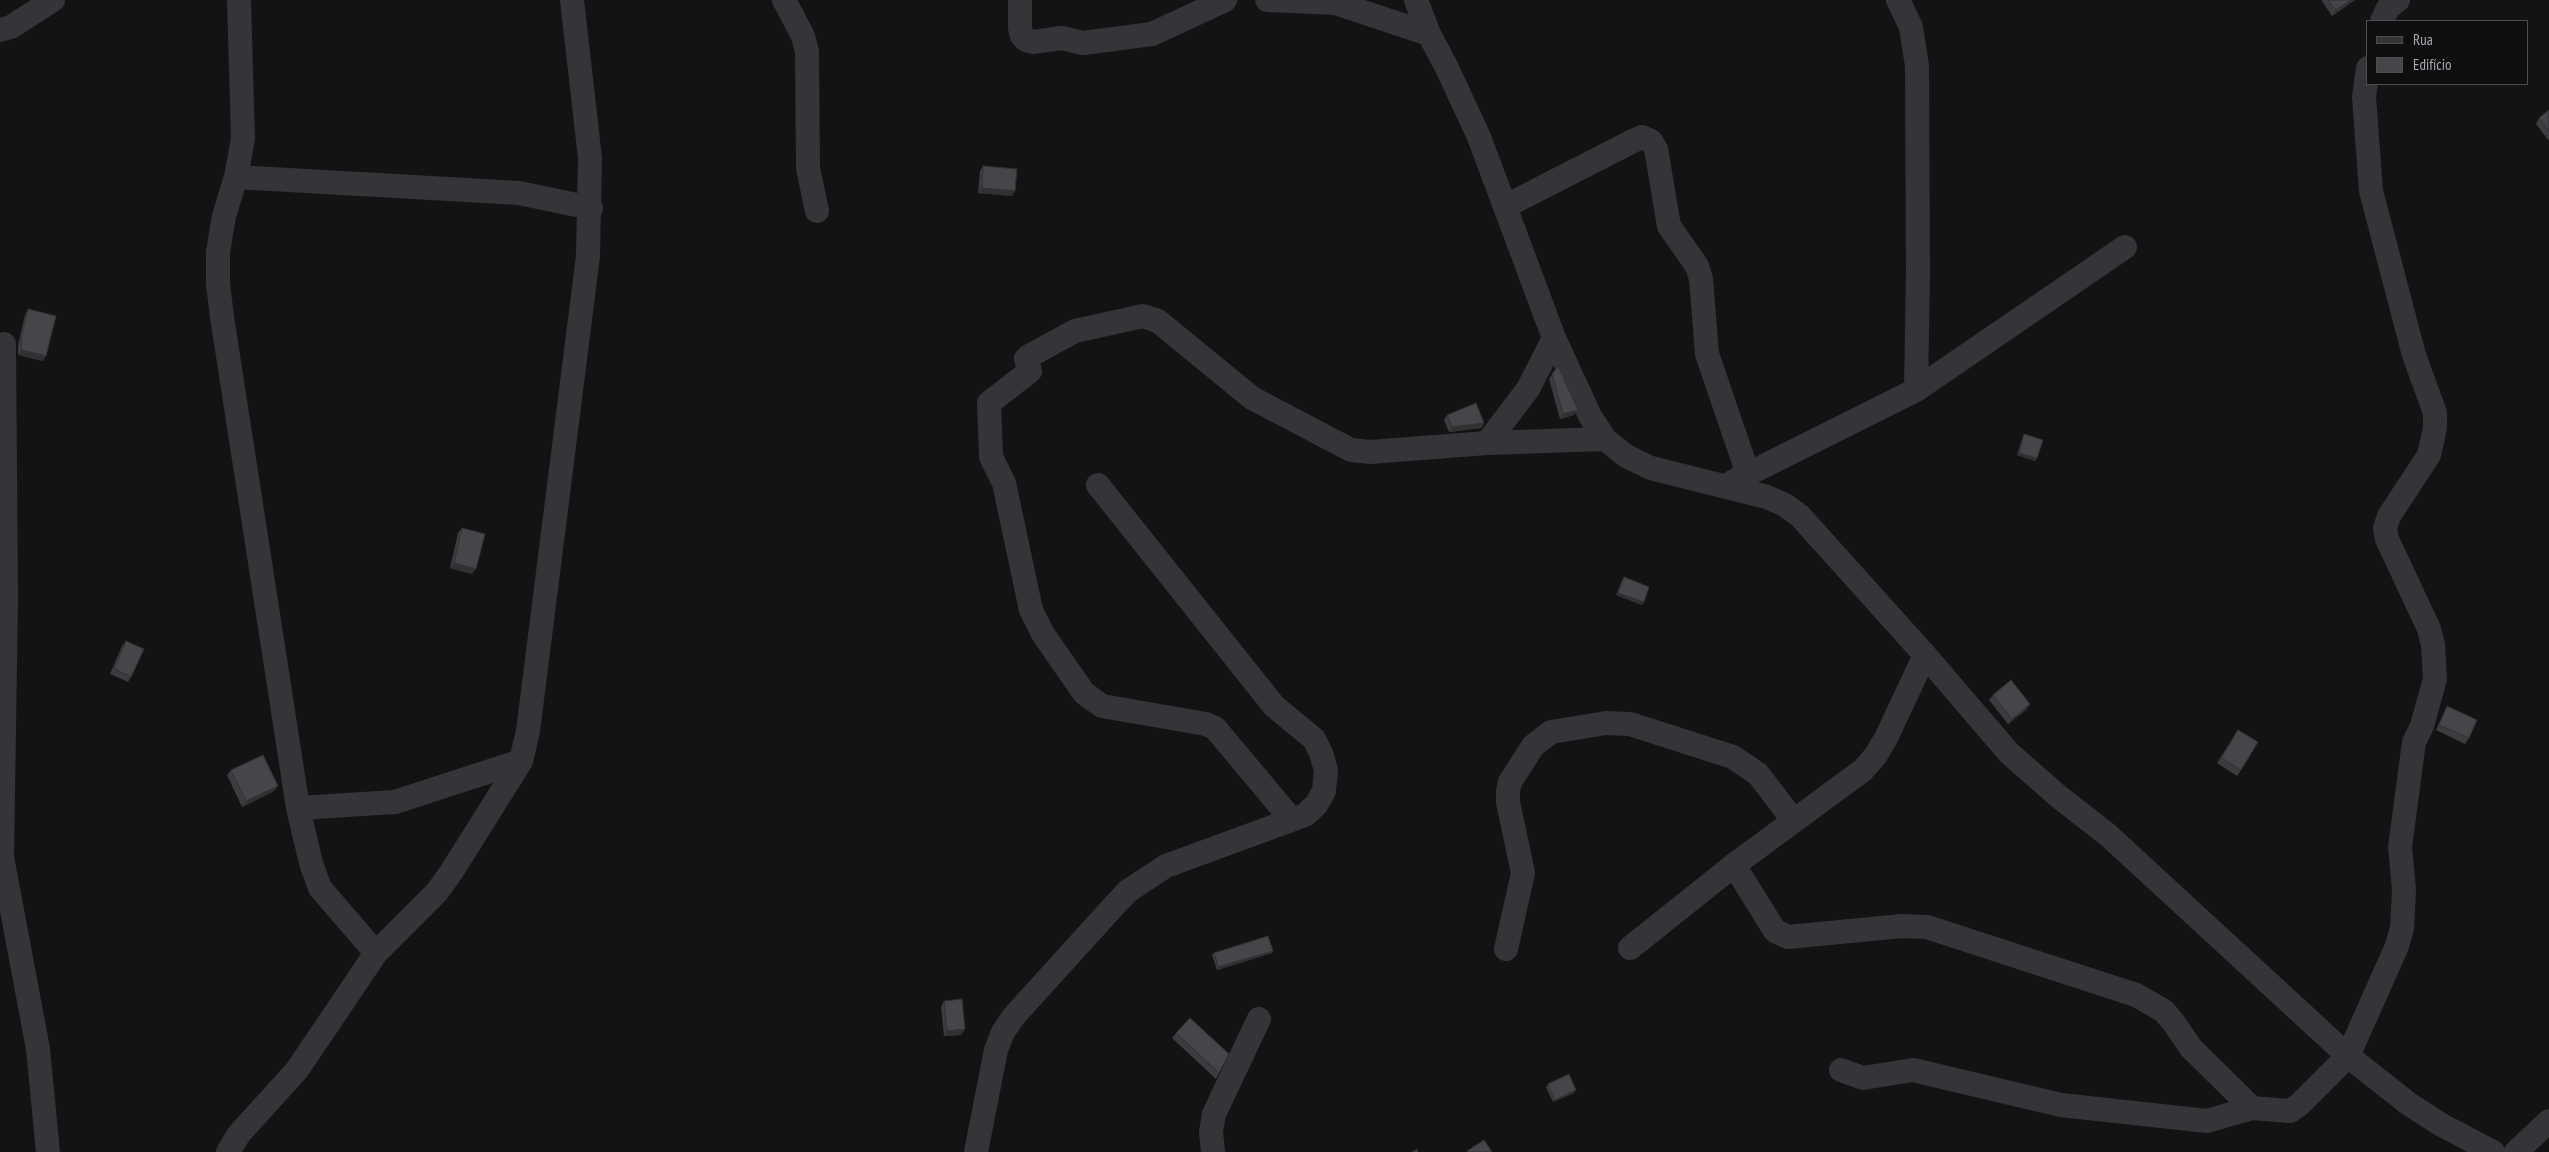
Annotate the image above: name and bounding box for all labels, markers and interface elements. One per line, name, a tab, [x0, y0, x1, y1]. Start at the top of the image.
legend	[2366, 20, 2529, 85]
text: Rua	[2413, 30, 2433, 49]
text: Edifício	[2413, 55, 2451, 74]

